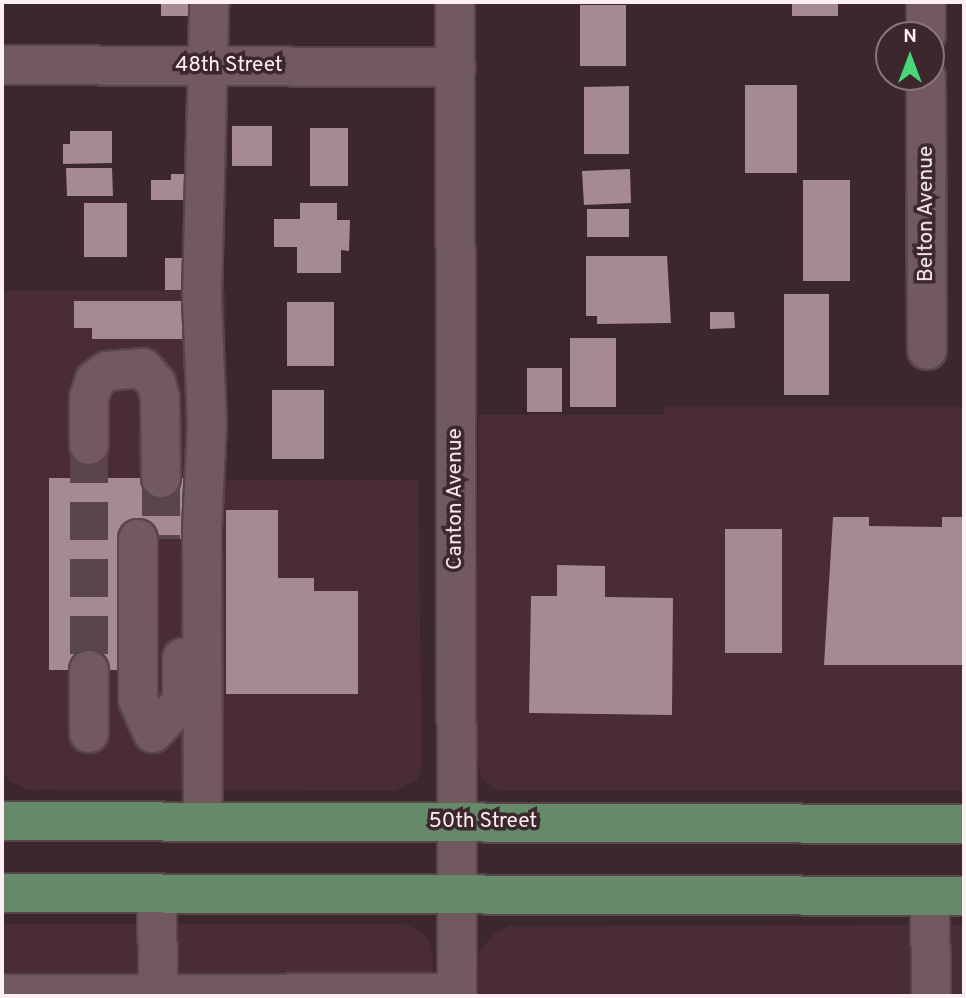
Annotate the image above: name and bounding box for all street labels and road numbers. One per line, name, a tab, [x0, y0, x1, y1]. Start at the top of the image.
street label: 48th Street	[175, 53, 283, 79]
street label: Belton Avenue	[914, 145, 940, 283]
street label: Canton Avenue	[443, 428, 469, 570]
street label: 50th Street	[429, 809, 537, 835]

